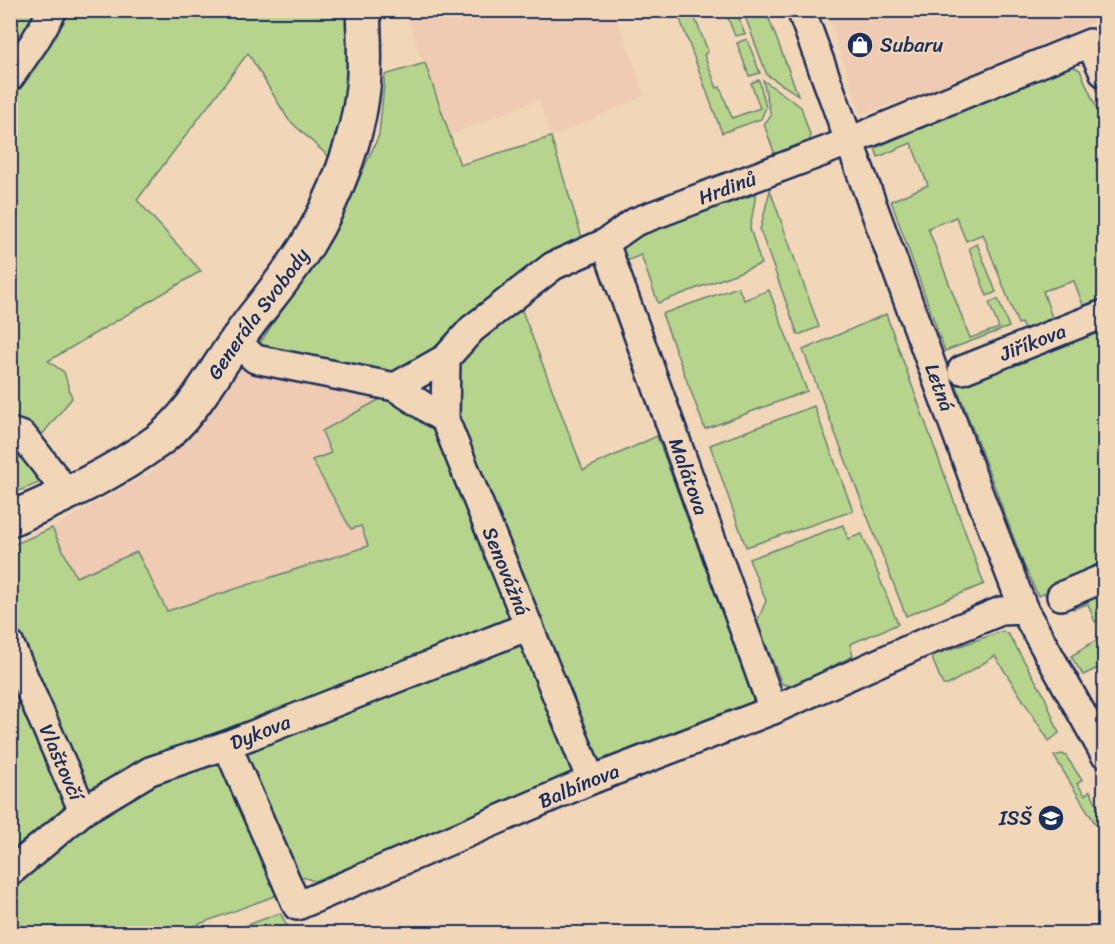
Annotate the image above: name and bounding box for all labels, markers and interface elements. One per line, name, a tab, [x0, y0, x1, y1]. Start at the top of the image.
place label: Subaru	[880, 28, 943, 63]
shop icon: Subaru	[845, 30, 875, 60]
street label: Hrdinů	[693, 161, 762, 215]
street label: Generála Svobody	[197, 240, 319, 387]
street label: Jiříkova	[993, 313, 1071, 371]
street label: Letná	[915, 358, 965, 416]
street label: Malátova	[659, 433, 719, 520]
street label: Senovážná	[472, 521, 540, 621]
street label: Dykova	[225, 704, 296, 760]
street label: Vlaštovčí	[29, 718, 95, 808]
street label: Balbínova	[533, 753, 624, 818]
place label: ISŠ	[998, 801, 1032, 836]
school or university icon: ISŠ	[1036, 803, 1066, 833]

